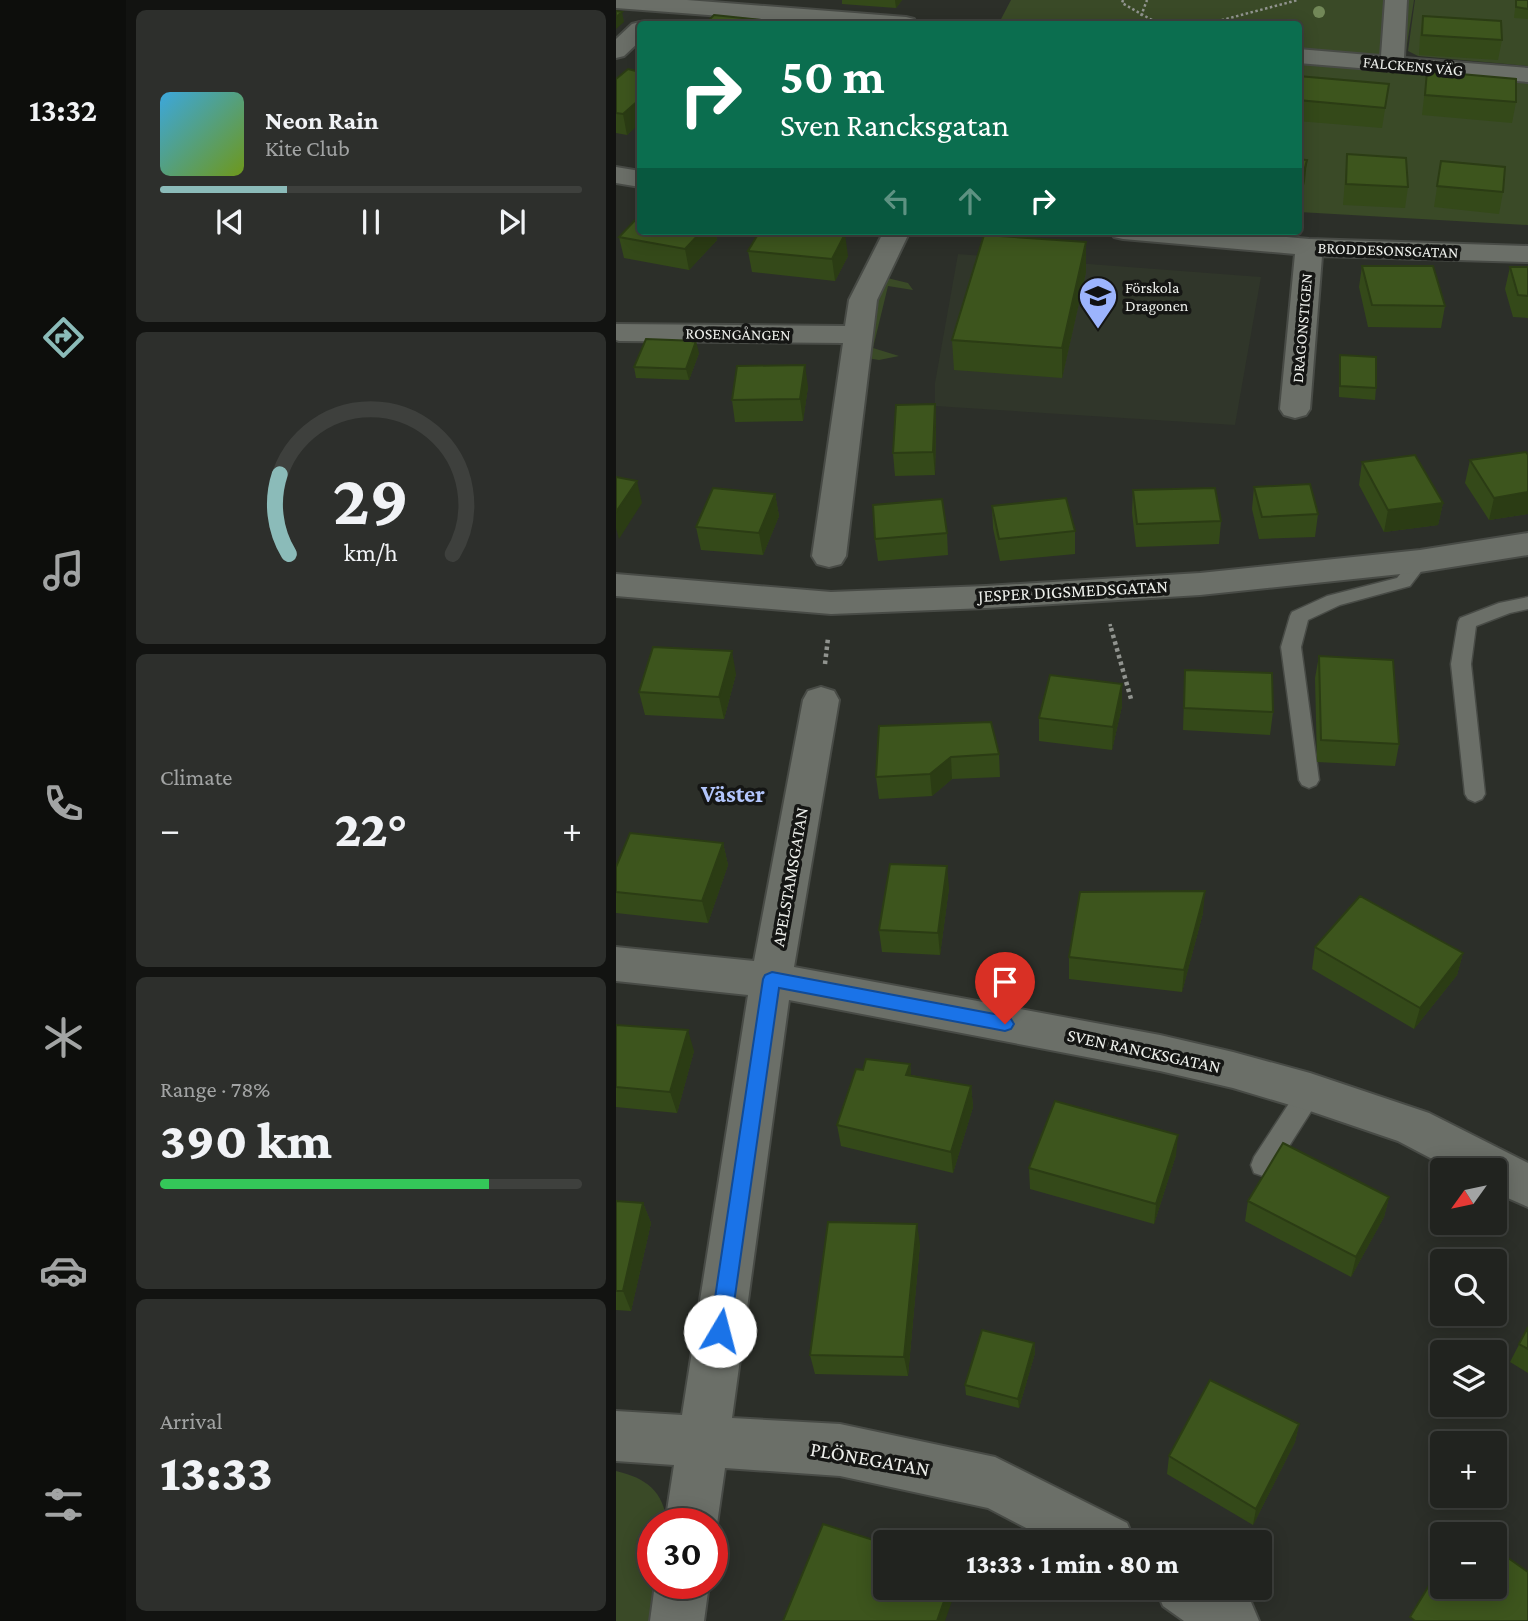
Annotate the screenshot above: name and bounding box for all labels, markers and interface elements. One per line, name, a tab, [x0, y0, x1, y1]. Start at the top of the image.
icon: right	[665, 49, 756, 140]
text: 50 m	[780, 49, 885, 104]
street label: FALCKENS VÄG	[1362, 53, 1464, 79]
text: 13:32	[29, 92, 97, 128]
text: Neon Rain	[265, 106, 379, 135]
text: Sven Rancksgatan	[780, 107, 1009, 143]
text: Kite Club	[265, 135, 350, 161]
icon: left	[878, 182, 916, 220]
icon: ahead	[951, 182, 989, 220]
icon: right	[1024, 182, 1062, 220]
icon: previous	[211, 203, 249, 241]
icon: pause	[352, 203, 390, 241]
icon: next	[493, 203, 531, 241]
street label: BRODDESONSGATAN	[1317, 239, 1459, 261]
street label: DRAGONSTIGEN	[1289, 273, 1315, 383]
school or university icon: Förskola Dragonen	[1077, 275, 1119, 330]
place label: Förskola Dragonen	[1125, 279, 1189, 315]
icon: directions	[39, 313, 88, 362]
street label: ROSENGÅNGEN	[685, 325, 791, 343]
text: 29	[333, 460, 409, 541]
text: km/h	[344, 539, 398, 566]
icon: music	[39, 546, 88, 595]
street label: JESPER DIGSMEDSGATAN	[975, 576, 1169, 606]
text: Climate	[160, 764, 232, 790]
icon: phone	[39, 779, 88, 828]
district label: Väster	[700, 780, 765, 807]
text: 22°	[334, 799, 408, 857]
street label: APELSTAMSGATAN	[768, 806, 812, 948]
text: −	[160, 808, 180, 850]
text: +	[562, 808, 582, 850]
pin	[975, 952, 1035, 1024]
icon: arrive	[986, 963, 1024, 1001]
icon: climate	[39, 1013, 88, 1062]
street label: SVEN RANCKSGATAN	[1065, 1025, 1223, 1077]
text: Range · 78%	[160, 1076, 270, 1102]
text: 390 km	[160, 1111, 332, 1169]
north arrow	[1430, 1158, 1507, 1236]
map controls	[1430, 1158, 1507, 1599]
icon: car	[39, 1246, 88, 1295]
button: search	[1430, 1249, 1507, 1326]
position arrow	[683, 1294, 757, 1368]
button: layers	[1430, 1340, 1507, 1417]
text: Arrival	[160, 1408, 223, 1434]
button: +	[1430, 1431, 1507, 1508]
street label: PLÖNEGATAN	[808, 1437, 932, 1481]
text: 13:33	[160, 1443, 273, 1501]
icon: filters	[39, 1480, 88, 1529]
speed limit sign: 30	[637, 1508, 728, 1599]
button: −	[1430, 1522, 1507, 1599]
text: 13:33 · 1 min · 80 m	[966, 1550, 1179, 1579]

